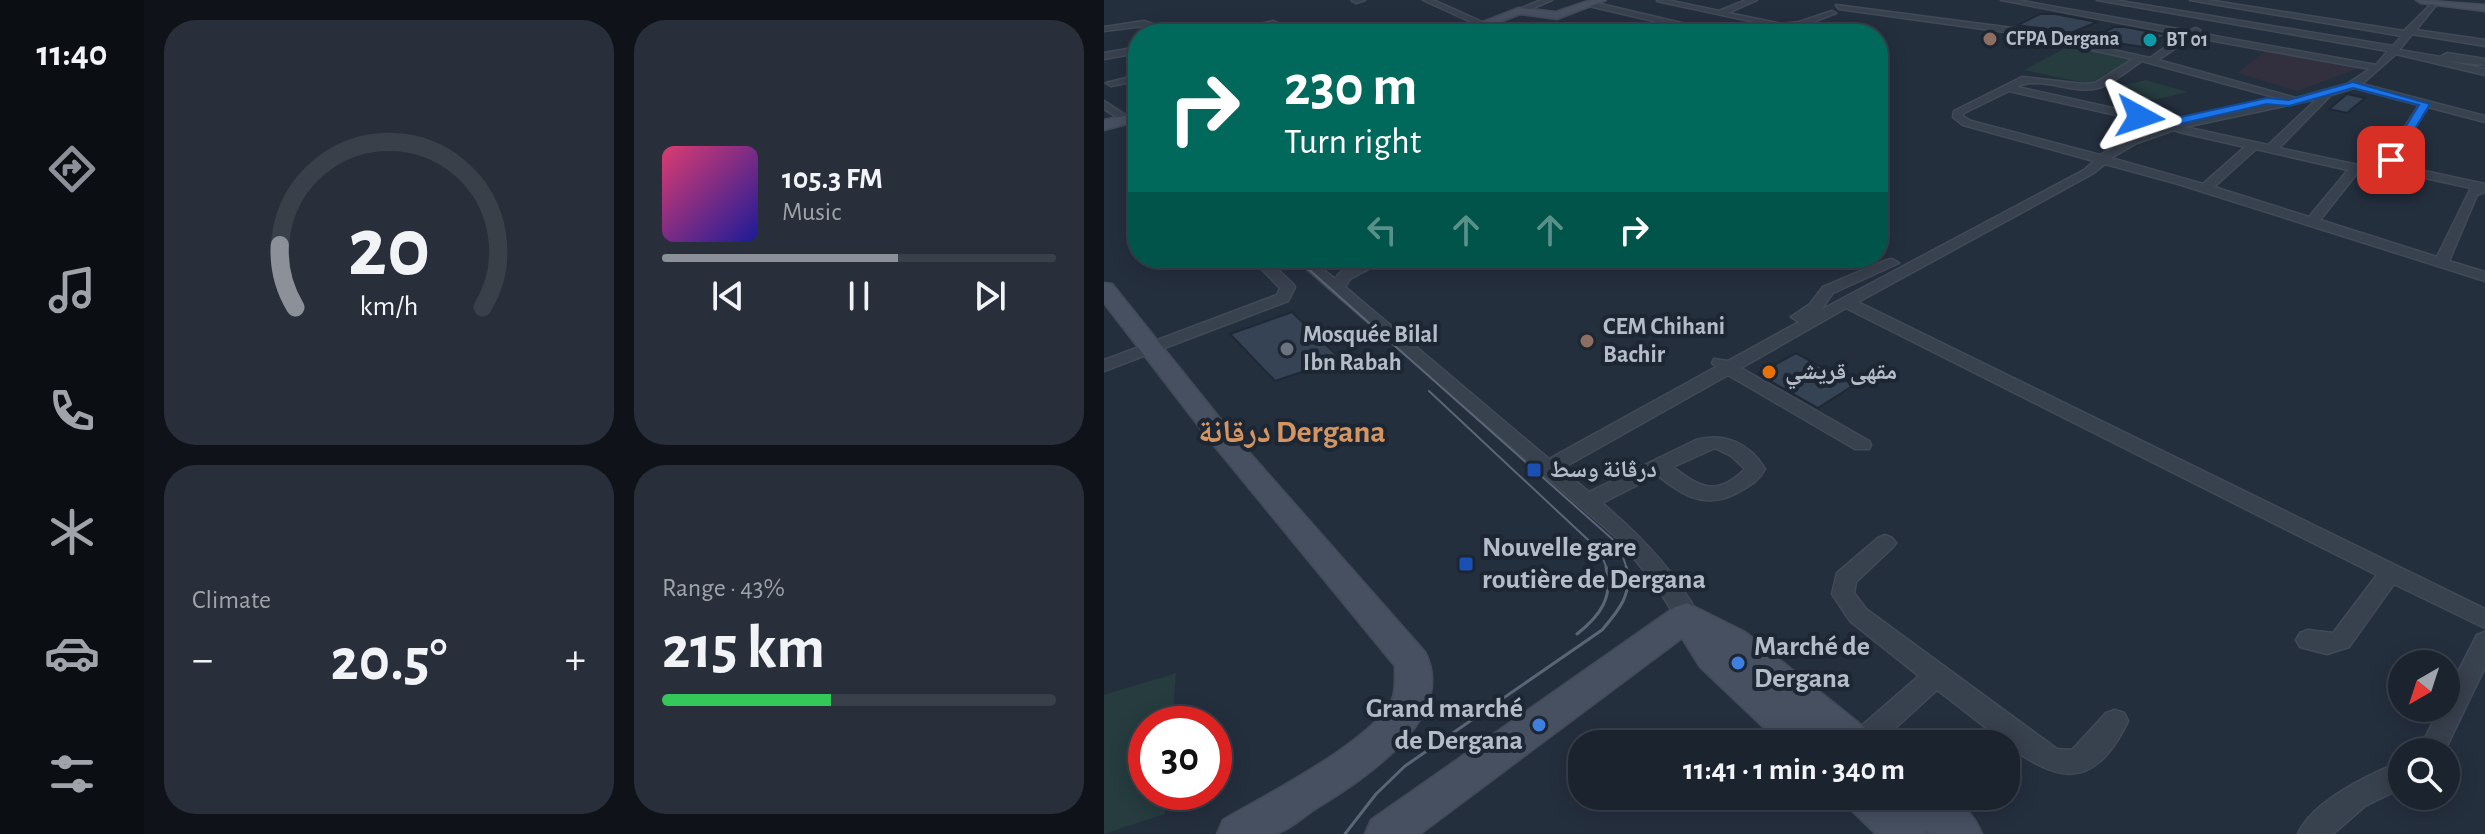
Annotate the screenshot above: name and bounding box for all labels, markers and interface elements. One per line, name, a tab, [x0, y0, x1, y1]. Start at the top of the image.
place label: CFPA Dergana	[2006, 29, 2120, 49]
marker: CFPA Dergana	[1981, 30, 1999, 48]
place label: BT 01	[2166, 30, 2208, 50]
marker: BT 01	[2141, 31, 2159, 49]
text: 11:40	[36, 36, 108, 72]
icon: right	[1152, 56, 1256, 160]
text: 230 m	[1284, 59, 1417, 115]
position arrow	[2098, 75, 2182, 159]
text: Turn right	[1284, 124, 1421, 160]
pin	[2357, 126, 2425, 194]
icon: arrive	[2369, 138, 2413, 182]
icon: directions	[44, 141, 100, 197]
text: 105.3 FM	[782, 164, 883, 194]
text: Music	[782, 199, 841, 225]
text: 20	[348, 207, 430, 291]
icon: left	[1360, 208, 1404, 252]
icon: ahead	[1444, 208, 1488, 252]
icon: ahead	[1528, 208, 1572, 252]
icon: right	[1612, 208, 1656, 252]
icon: music	[44, 262, 100, 318]
icon: previous	[706, 274, 750, 318]
icon: pause	[837, 274, 881, 318]
icon: next	[968, 274, 1012, 318]
text: km/h	[360, 292, 418, 321]
place label: CEM Chihani Bachir	[1603, 315, 1725, 367]
place label: Mosquée Bilal Ibn Rabah	[1303, 323, 1438, 375]
marker: CEM Chihani Bachir	[1578, 332, 1596, 350]
marker: Mosquée Bilal Ibn Rabah	[1278, 340, 1296, 358]
place label: مقهى قريشي	[1785, 360, 1897, 390]
marker: مقهى قريشي	[1760, 363, 1778, 381]
icon: phone	[44, 383, 100, 439]
district label: درقانة Dergana	[1198, 416, 1386, 448]
place label: درڨانة وسط	[1550, 458, 1657, 482]
marker: درڨانة وسط	[1525, 461, 1543, 479]
icon: climate	[44, 504, 100, 560]
place label: Nouvelle gare routière de Dergana	[1482, 534, 1706, 594]
marker: Nouvelle gare routière de Dergana	[1457, 555, 1475, 573]
text: Range · 43%	[662, 575, 785, 601]
text: Climate	[192, 587, 271, 613]
text: 215 km	[662, 619, 825, 679]
icon: car	[44, 625, 100, 681]
text: 20.5°	[331, 631, 447, 691]
place label: Marché de Dergana	[1754, 633, 1870, 693]
text: −	[192, 638, 213, 682]
text: +	[565, 638, 586, 682]
north arrow	[2388, 650, 2460, 722]
map controls	[2388, 650, 2460, 810]
marker: Marché de Dergana	[1729, 654, 1747, 672]
place label: Grand marché de Dergana	[1366, 695, 1523, 755]
speed limit sign: 30	[1128, 706, 1232, 810]
marker: Grand marché de Dergana	[1530, 716, 1548, 734]
button: search	[2388, 738, 2460, 810]
icon: filters	[44, 746, 100, 802]
text: 11:41 · 1 min · 340 m	[1683, 755, 1905, 785]

